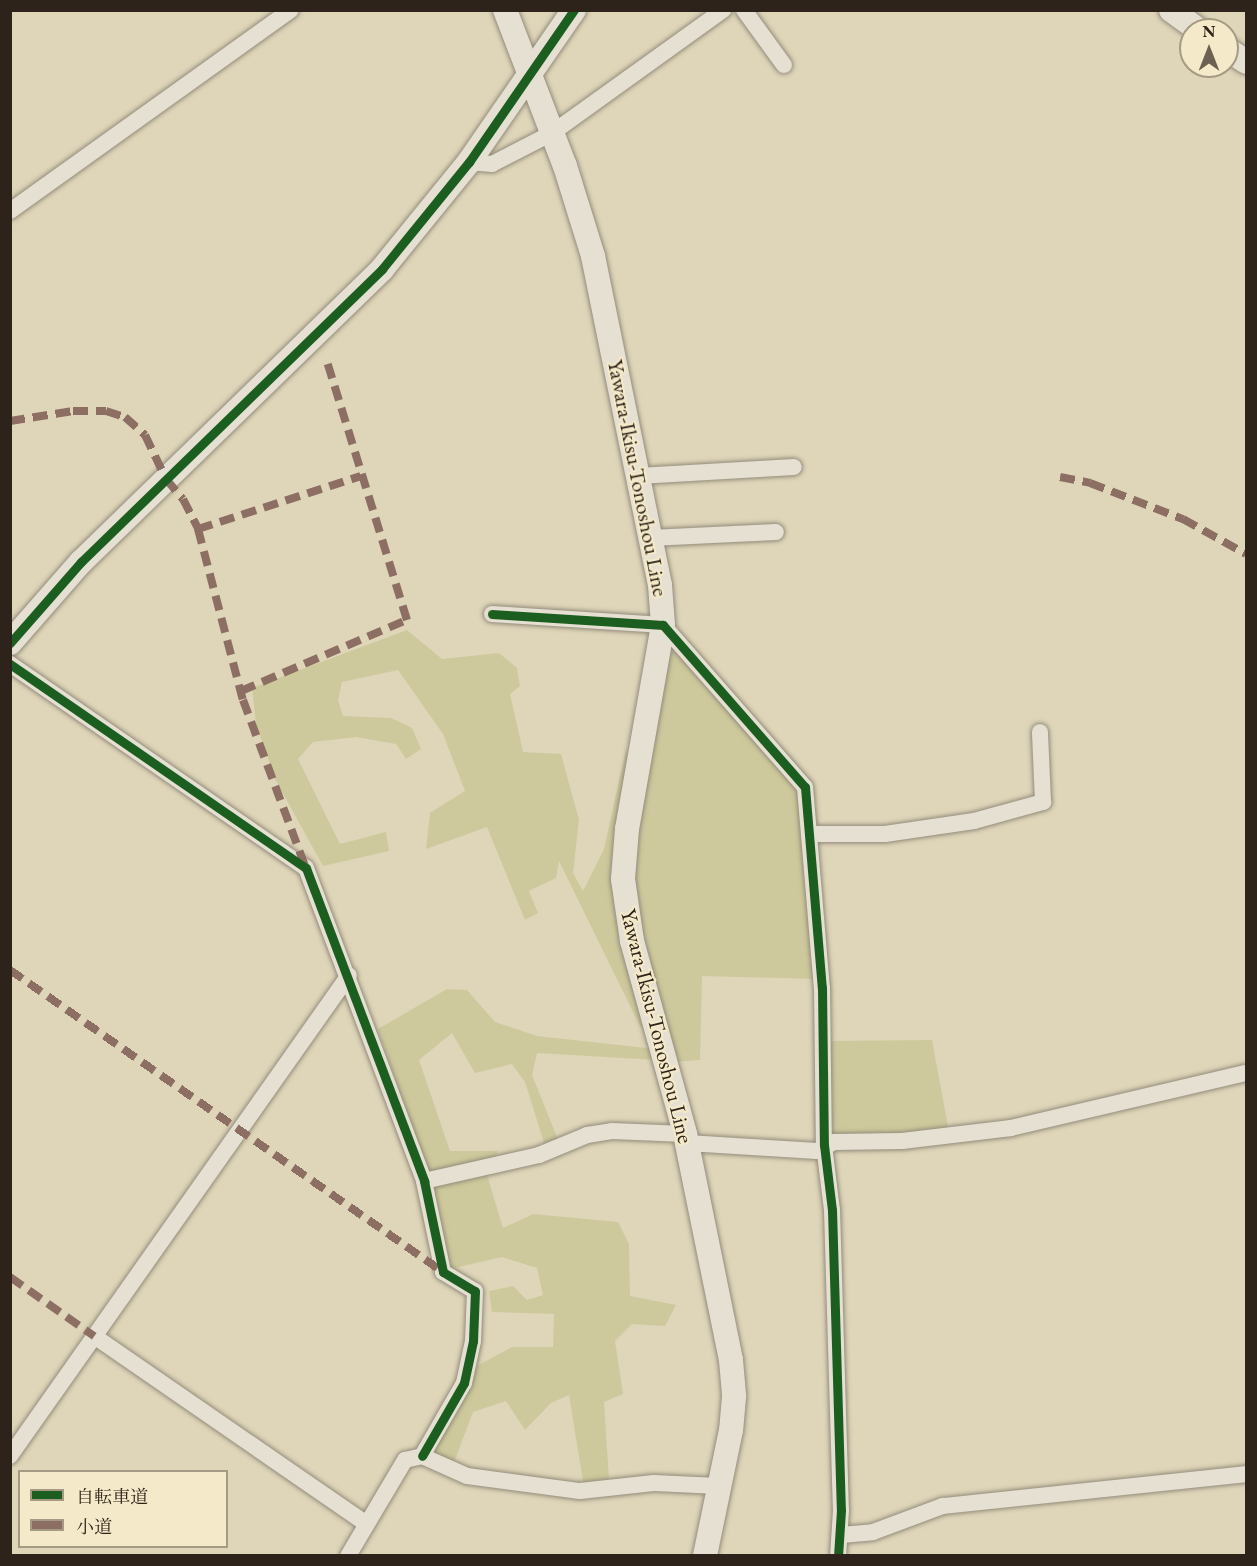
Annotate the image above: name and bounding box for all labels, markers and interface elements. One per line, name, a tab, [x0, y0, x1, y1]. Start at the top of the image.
north arrow	[1179, 18, 1239, 78]
text: N	[1203, 21, 1215, 42]
street label: Yawara-Ikisu-Tonoshou Line	[602, 357, 674, 599]
street label: Yawara-Ikisu-Tonoshou Line	[615, 906, 699, 1146]
legend	[18, 1470, 228, 1548]
text: 自転車道	[76, 1485, 148, 1508]
text: 小道	[76, 1515, 112, 1538]

